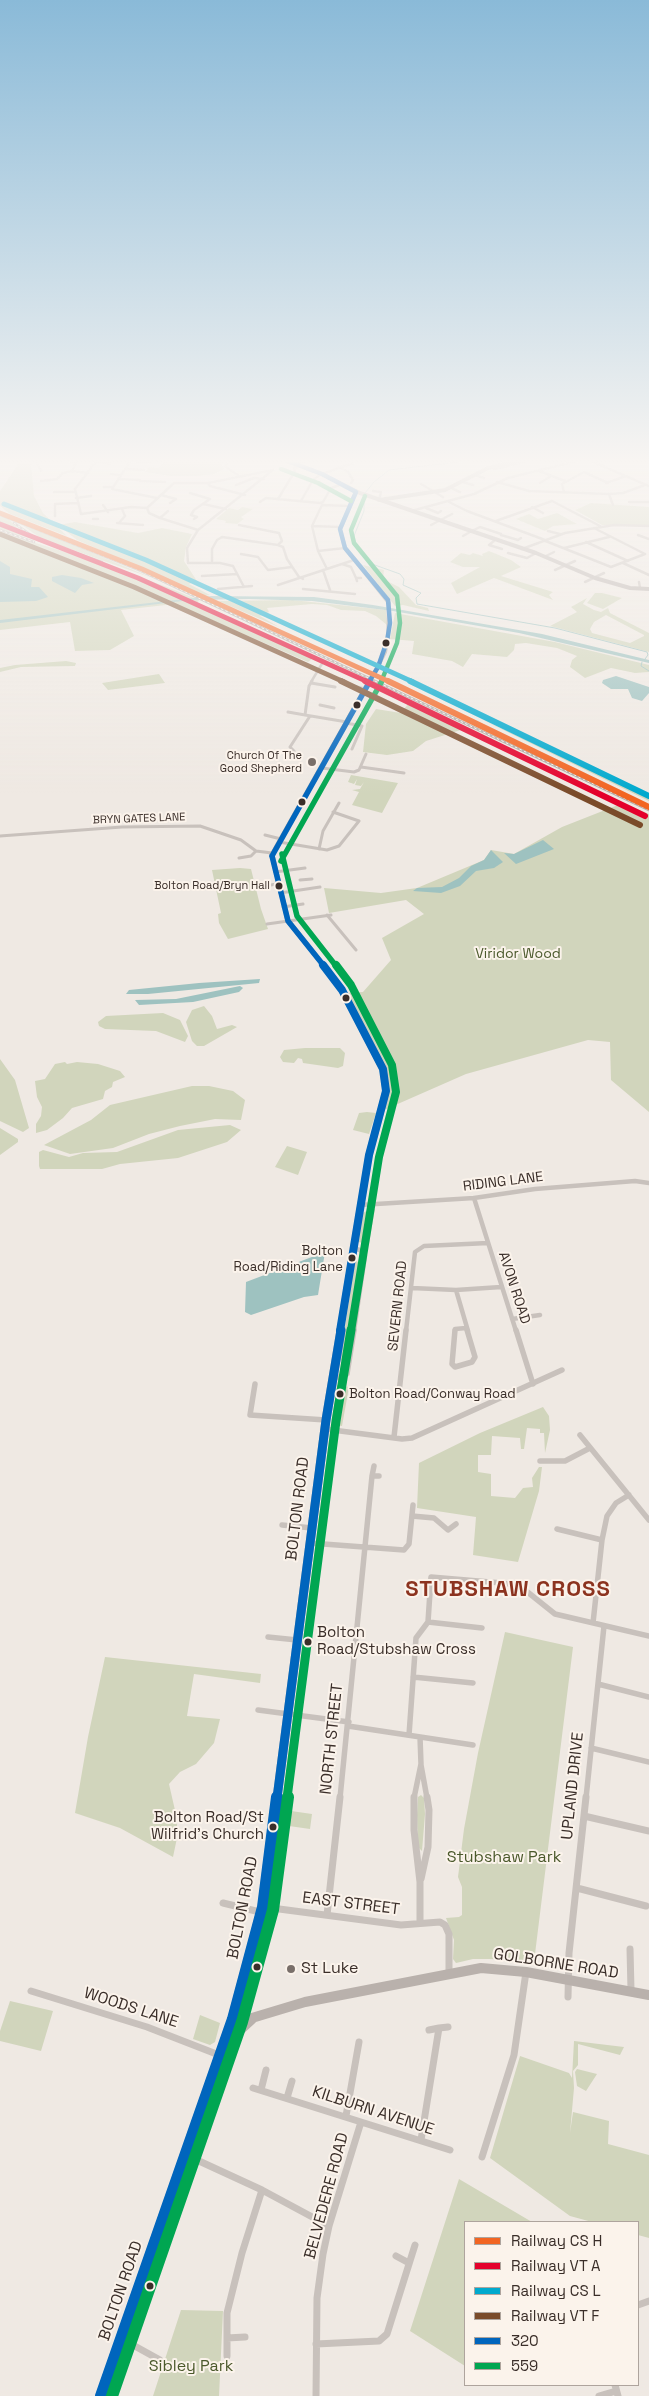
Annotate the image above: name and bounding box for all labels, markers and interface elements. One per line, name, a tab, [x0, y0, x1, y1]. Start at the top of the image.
unlabelled marker	[381, 638, 391, 648]
unlabelled marker	[352, 700, 362, 710]
place label: Church Of The Good Shepherd	[220, 749, 302, 775]
marker: Church Of The Good Shepherd	[306, 756, 318, 768]
unlabelled marker	[297, 797, 307, 807]
street label: BRYN GATES LANE	[92, 811, 186, 827]
place label: Bolton Road/Bryn Hall	[154, 879, 270, 893]
marker: Bolton Road/Bryn Hall	[274, 881, 284, 891]
park label: Viridor Wood	[475, 946, 561, 962]
unlabelled marker	[341, 993, 351, 1003]
street label: RIDING LANE	[462, 1169, 544, 1195]
place label: Bolton Road/Riding Lane	[233, 1243, 343, 1274]
street label: AVON ROAD	[494, 1250, 534, 1326]
marker: Bolton Road/Riding Lane	[347, 1253, 357, 1263]
street label: SEVERN ROAD	[385, 1260, 411, 1352]
place label: Bolton Road/Conway Road	[349, 1386, 516, 1402]
marker: Bolton Road/Conway Road	[335, 1389, 345, 1399]
street label: BOLTON ROAD	[282, 1456, 314, 1562]
district label: STUBSHAW CROSS	[404, 1577, 612, 1603]
place label: Bolton Road/Stubshaw Cross	[317, 1624, 476, 1659]
marker: Bolton Road/Stubshaw Cross	[303, 1637, 313, 1647]
street label: NORTH STREET	[317, 1683, 347, 1795]
street label: UPLAND DRIVE	[558, 1731, 588, 1841]
place label: Bolton Road/St Wilfrid's Church	[151, 1809, 264, 1844]
marker: Bolton Road/St Wilfrid's Church	[268, 1822, 278, 1832]
park label: Stubshaw Park	[447, 1848, 561, 1868]
street label: BOLTON ROAD	[224, 1855, 262, 1961]
street label: EAST STREET	[301, 1888, 401, 1920]
street label: GOLBORNE ROAD	[492, 1945, 620, 1983]
place label: St Luke	[301, 1959, 358, 1979]
unlabelled marker	[252, 1962, 262, 1972]
marker: St Luke	[285, 1963, 297, 1975]
street label: WOODS LANE	[81, 1984, 181, 2032]
street label: KILBURN AVENUE	[310, 2082, 436, 2140]
street label: BELVEDERE ROAD	[301, 2131, 353, 2261]
legend	[464, 2221, 639, 2386]
text: Railway CS H	[511, 2231, 602, 2250]
street label: BOLTON ROAD	[95, 2239, 147, 2343]
text: Railway VT A	[511, 2256, 600, 2275]
unlabelled marker	[145, 2281, 155, 2291]
text: Railway CS L	[511, 2281, 601, 2300]
text: Railway VT F	[511, 2306, 599, 2325]
text: 320	[511, 2331, 539, 2350]
text: 559	[511, 2356, 538, 2375]
park label: Sibley Park	[149, 2357, 233, 2377]

